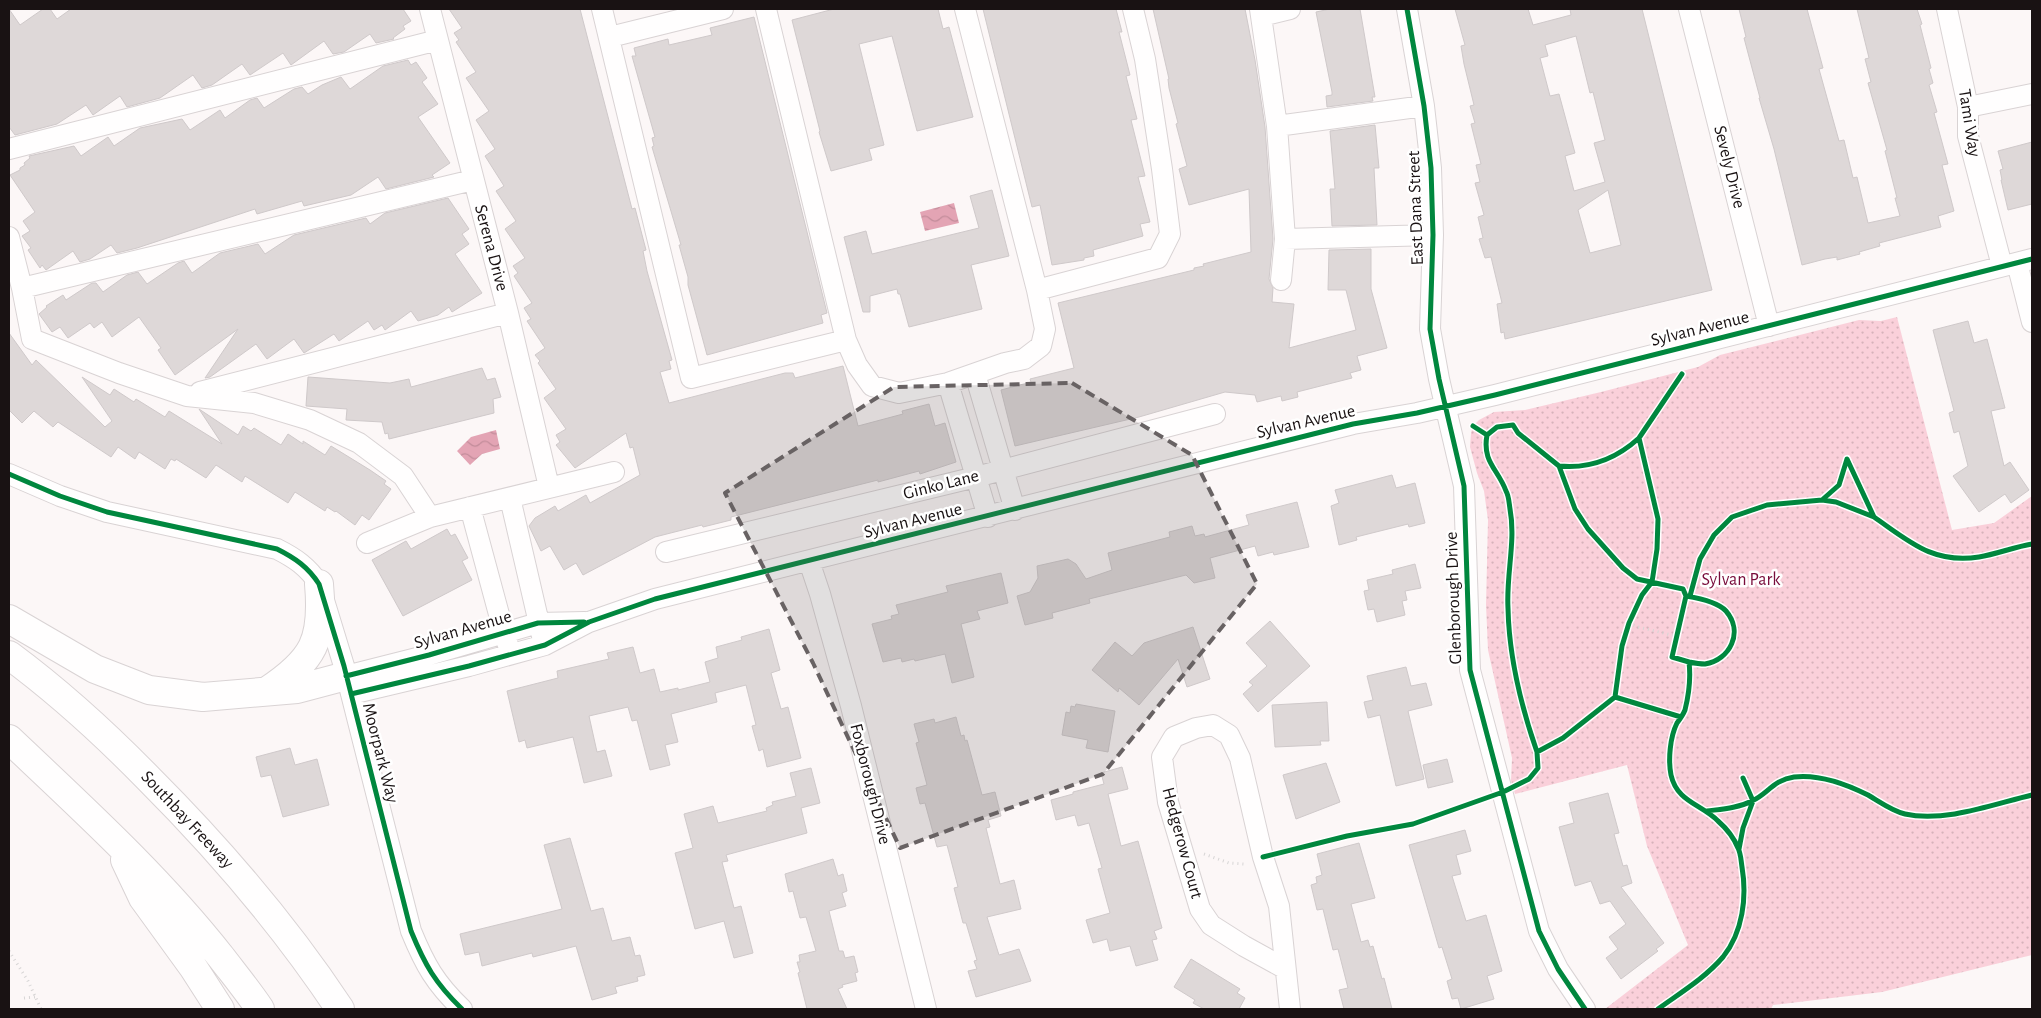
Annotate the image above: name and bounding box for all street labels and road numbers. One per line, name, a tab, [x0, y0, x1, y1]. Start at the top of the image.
street label: Tami Way	[1955, 88, 1983, 158]
street label: Sevely Drive	[1710, 124, 1748, 210]
street label: East Dana Street	[1405, 150, 1427, 266]
street label: Serena Drive	[471, 203, 511, 293]
street label: Sylvan Avenue	[1649, 308, 1751, 350]
street label: Sylvan Avenue	[1255, 402, 1357, 442]
street label: Ginko Lane	[901, 467, 981, 503]
street label: Sylvan Avenue	[862, 500, 964, 542]
street label: Glenborough Drive	[1443, 531, 1465, 665]
street label: Sylvan Avenue	[412, 608, 514, 652]
street label: Moorpark Way	[359, 701, 401, 805]
street label: Foxborough Drive	[846, 722, 894, 846]
street label: Southbay Freeway	[137, 768, 237, 873]
street label: Hedgerow Court	[1158, 785, 1206, 901]

